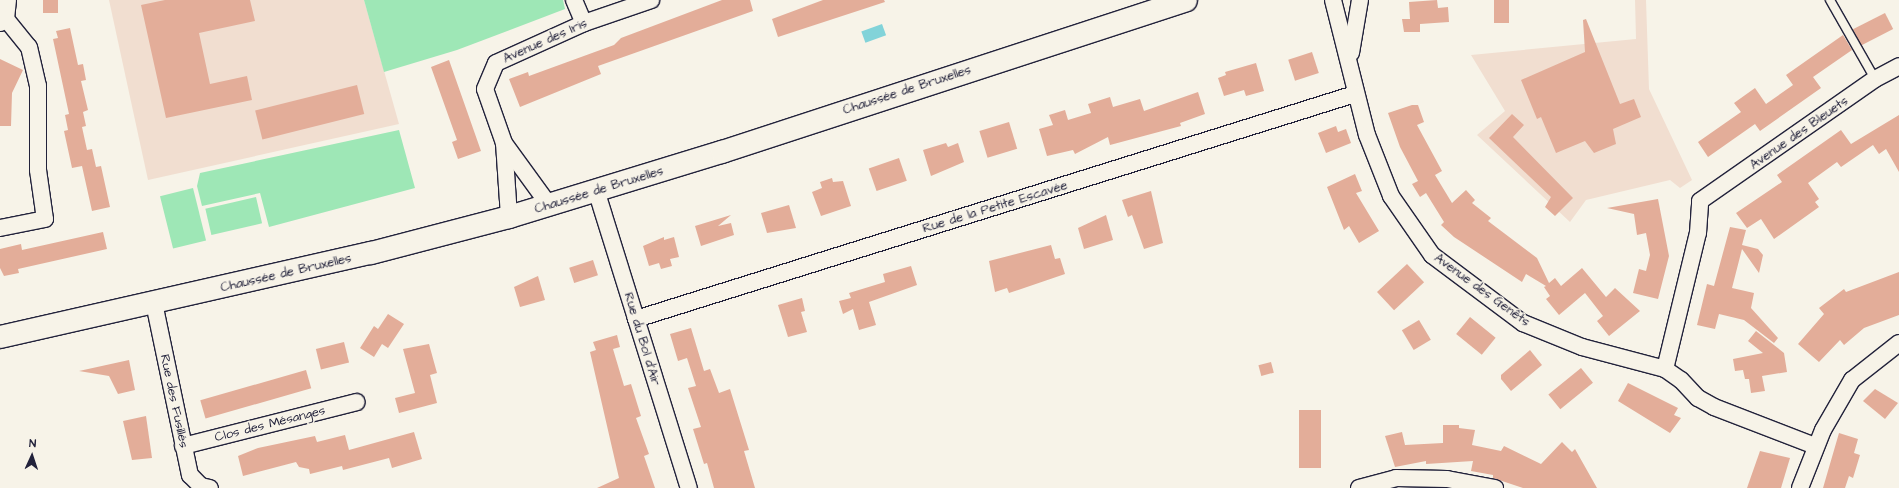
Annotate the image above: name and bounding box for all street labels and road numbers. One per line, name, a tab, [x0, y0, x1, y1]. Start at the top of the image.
street label: Avenue des Iris	[500, 15, 590, 67]
street label: Chaussée de Bruxelles	[841, 62, 973, 118]
street label: Avenue des Bleuets	[1747, 93, 1851, 173]
street label: Chaussée de Bruxelles	[533, 163, 665, 217]
street label: Rue de la Petite Escavée	[921, 177, 1069, 237]
street label: Chaussée de Bruxelles	[219, 250, 353, 296]
street label: Avenue des Genêts	[1431, 250, 1533, 330]
street label: Rue du Bol d'Air	[620, 291, 664, 387]
street label: Rue des Fusillés	[156, 353, 192, 449]
street label: Clos des Mésanges	[213, 403, 327, 445]

